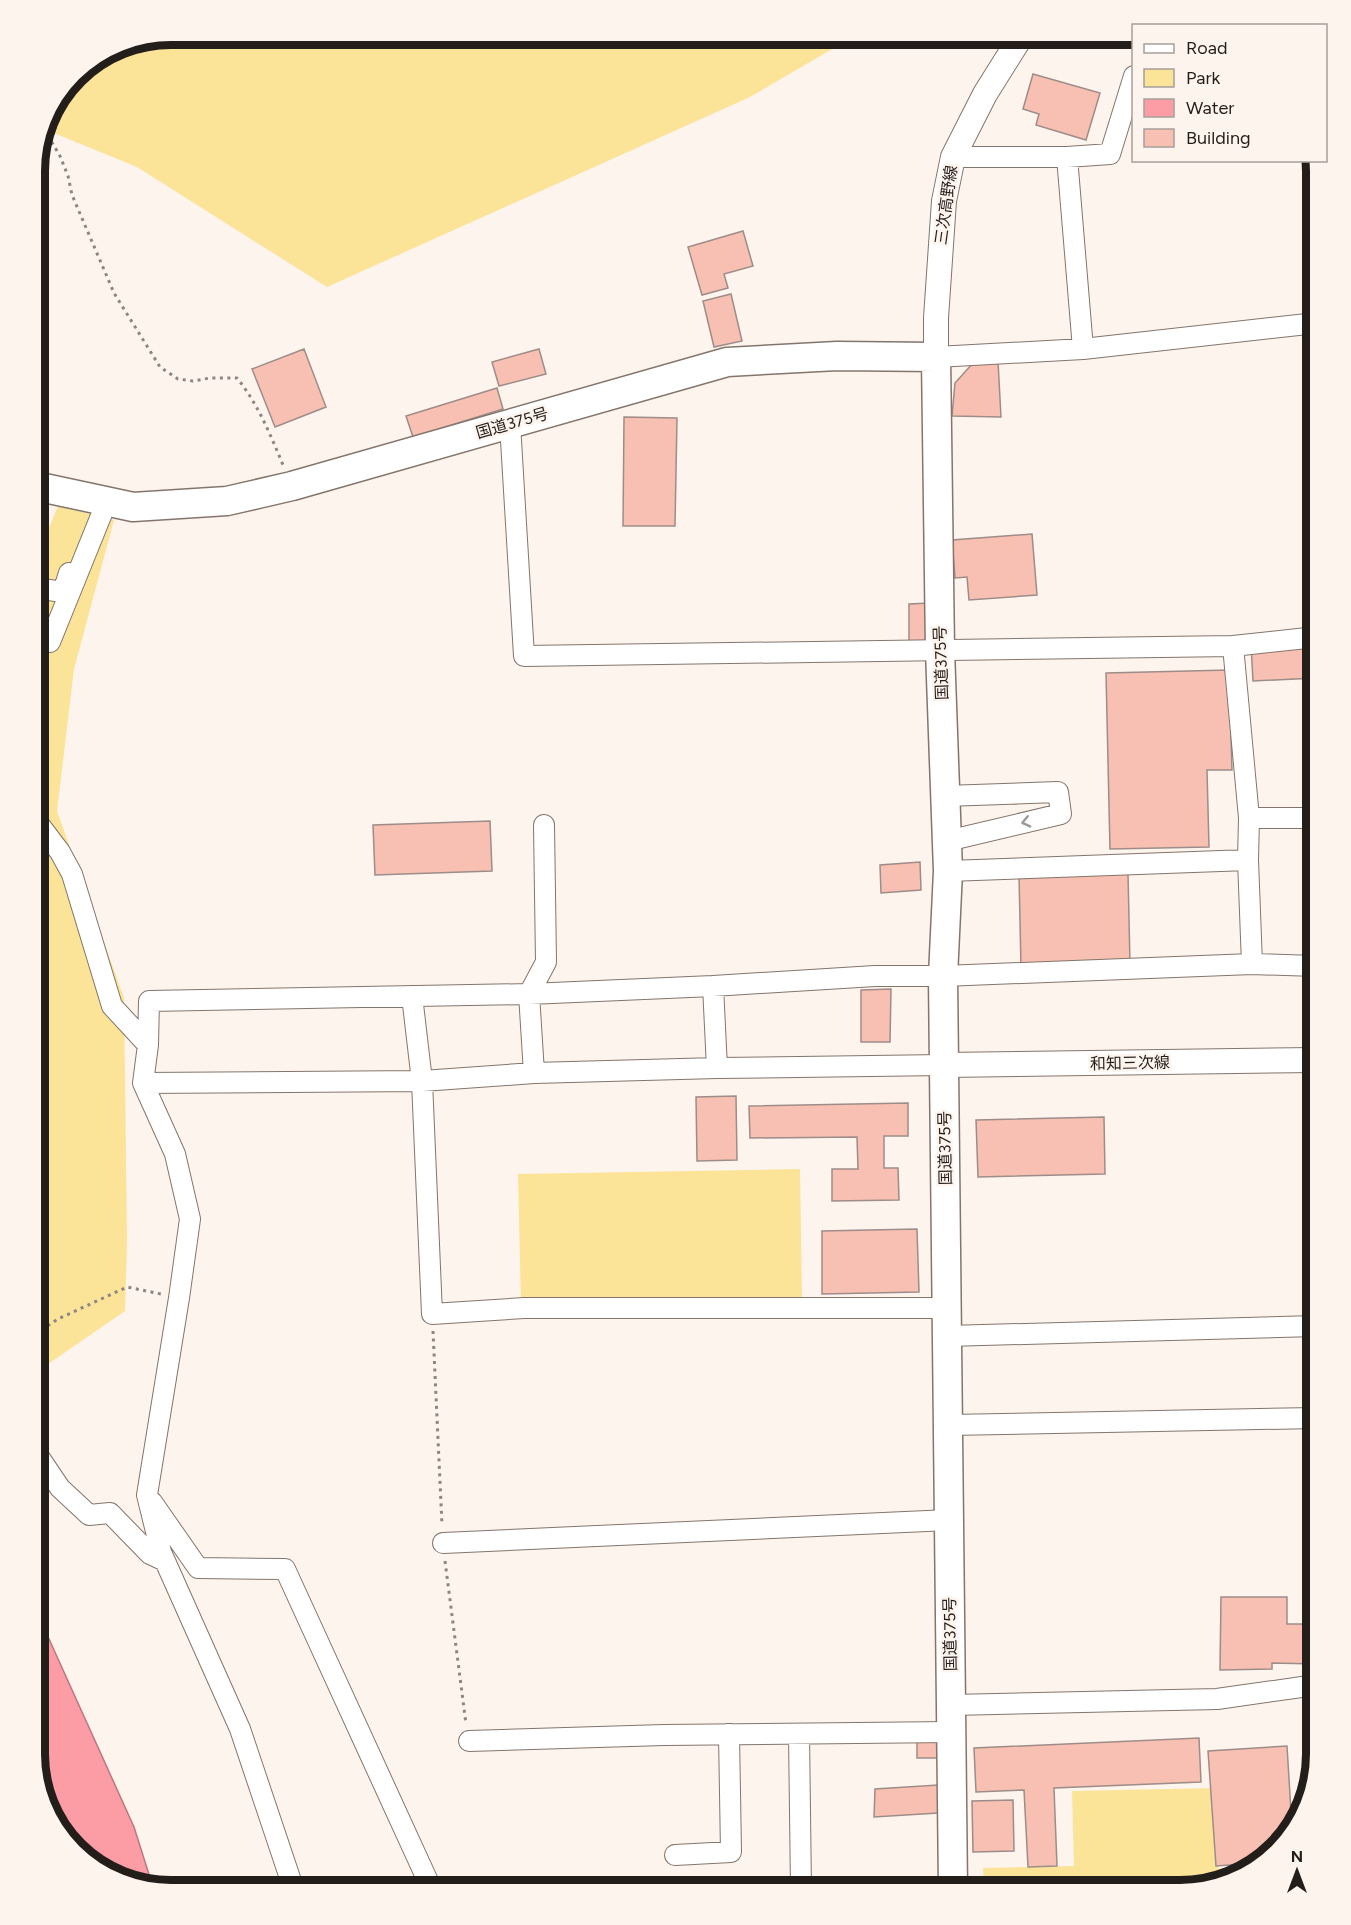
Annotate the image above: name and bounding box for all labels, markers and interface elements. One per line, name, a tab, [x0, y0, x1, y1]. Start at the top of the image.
legend	[1132, 24, 1327, 162]
text: Road	[1186, 37, 1227, 59]
text: Park	[1186, 67, 1221, 89]
text: Water	[1186, 97, 1234, 119]
text: Building	[1186, 127, 1251, 149]
street label: 三次高野線	[931, 164, 961, 246]
street label: 国道375号	[474, 404, 550, 442]
street label: 国道375号	[930, 625, 952, 701]
one-way arrow	[1022, 815, 1032, 828]
street label: 和知三次線	[1090, 1053, 1170, 1073]
street label: 国道375号	[935, 1111, 955, 1185]
street label: 国道375号	[940, 1597, 960, 1671]
north arrow	[1267, 1841, 1327, 1901]
text: N	[1291, 1847, 1303, 1866]

